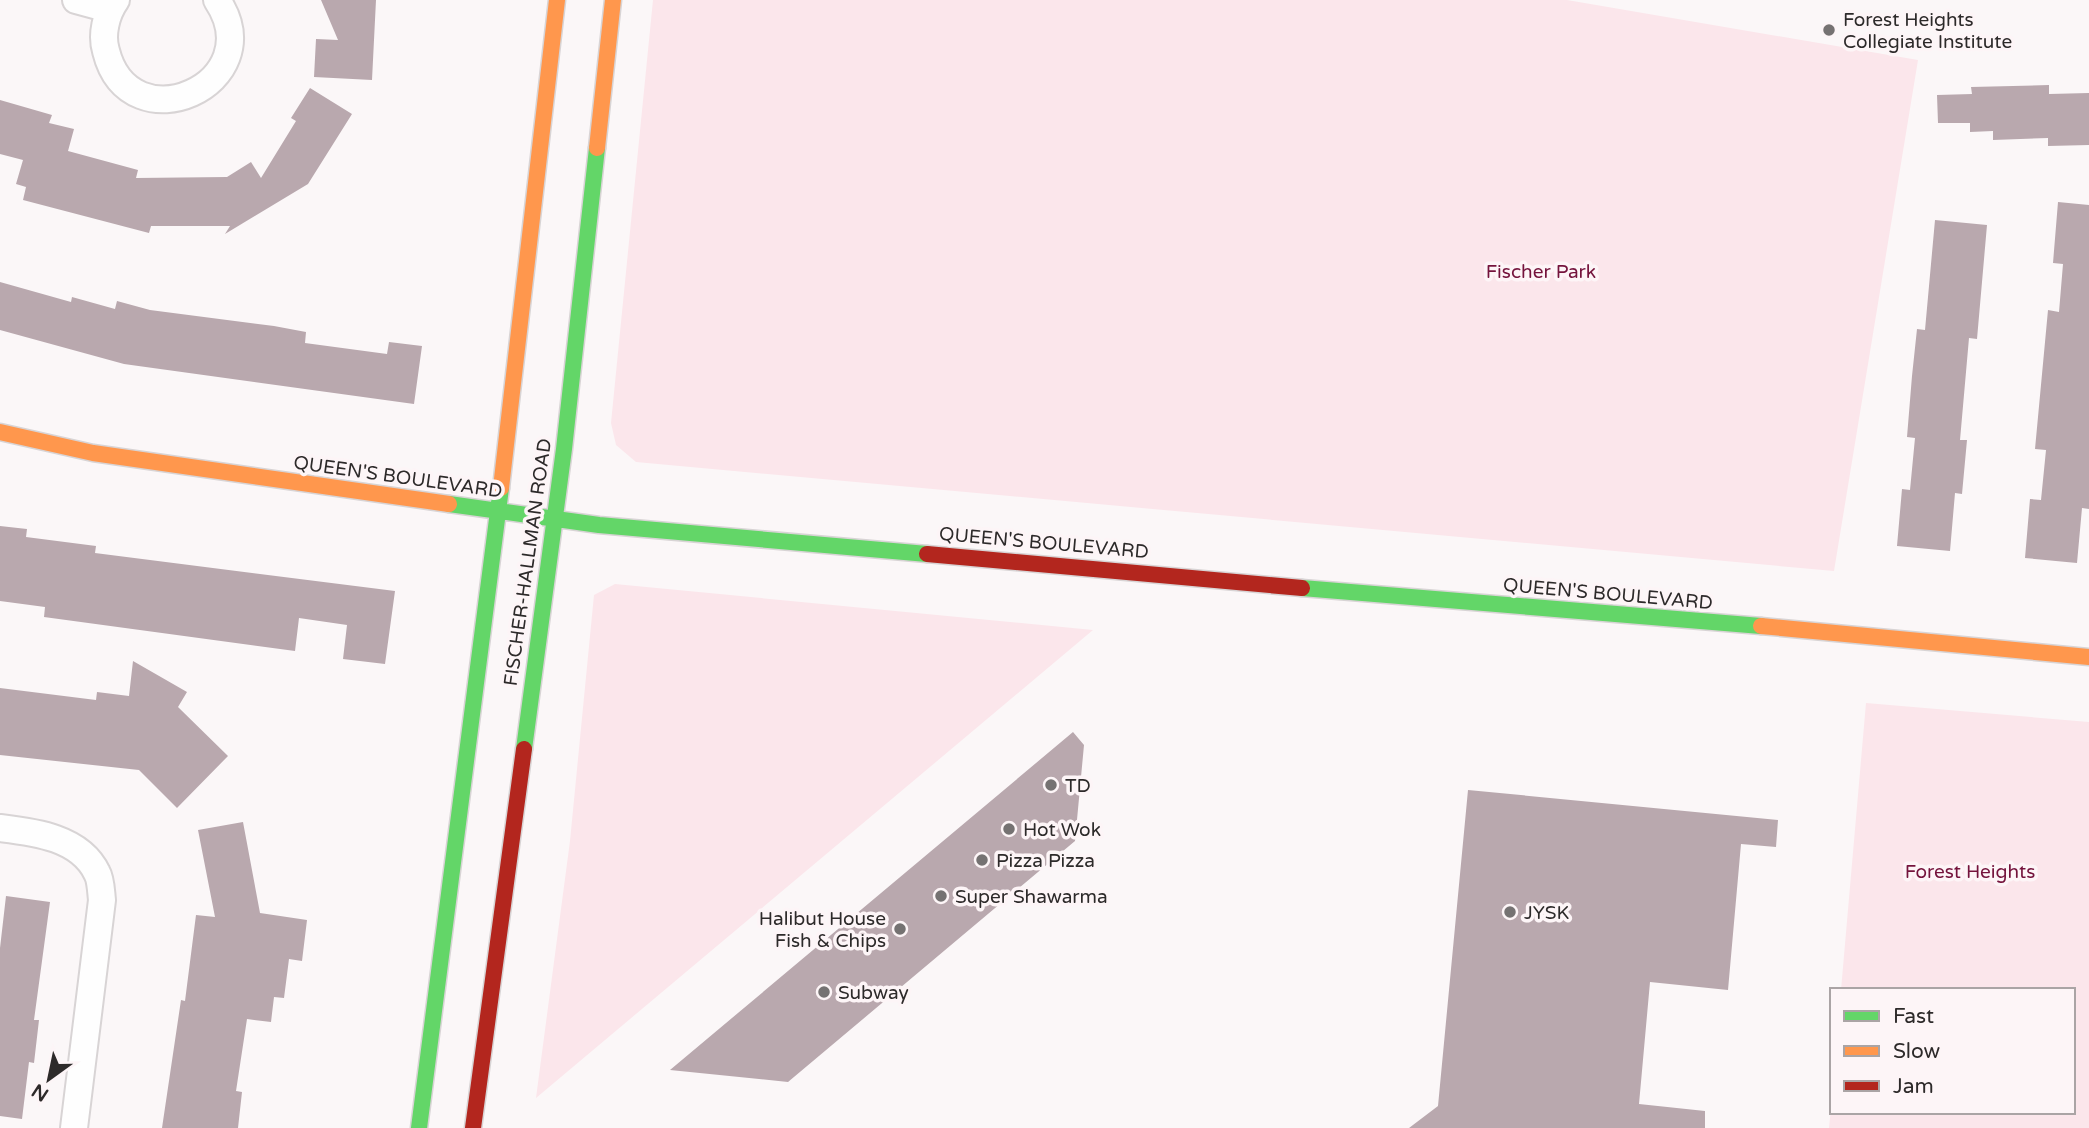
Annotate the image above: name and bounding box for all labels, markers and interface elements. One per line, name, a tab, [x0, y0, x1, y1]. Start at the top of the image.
place label: Forest Heights Collegiate Institute	[1843, 9, 2012, 53]
marker: Forest Heights Collegiate Institute	[1821, 22, 1837, 38]
park label: Fischer Park	[1486, 261, 1596, 283]
street label: FISCHER-HALLMAN ROAD	[500, 437, 556, 687]
street label: QUEEN'S BOULEVARD	[292, 451, 504, 503]
street label: QUEEN'S BOULEVARD	[938, 523, 1150, 563]
street label: QUEEN'S BOULEVARD	[1502, 574, 1714, 614]
place label: TD	[1065, 775, 1091, 797]
marker: TD	[1043, 777, 1059, 793]
place label: Hot Wok	[1023, 819, 1101, 841]
marker: Hot Wok	[1001, 821, 1017, 837]
place label: Pizza Pizza	[996, 850, 1095, 872]
marker: Pizza Pizza	[974, 852, 990, 868]
park label: Forest Heights	[1905, 861, 2035, 883]
place label: Super Shawarma	[955, 886, 1108, 908]
marker: Super Shawarma	[933, 888, 949, 904]
place label: JYSK	[1524, 902, 1570, 924]
marker: JYSK	[1502, 904, 1518, 920]
place label: Halibut House Fish & Chips	[759, 908, 886, 952]
marker: Halibut House Fish & Chips	[892, 921, 908, 937]
place label: Subway	[838, 982, 909, 1004]
marker: Subway	[816, 984, 832, 1000]
legend	[1830, 988, 2075, 1114]
text: Fast	[1893, 1004, 1934, 1029]
text: Slow	[1893, 1039, 1941, 1064]
north arrow	[14, 1044, 84, 1114]
text: Jam	[1893, 1074, 1934, 1099]
text: N	[28, 1079, 53, 1106]

